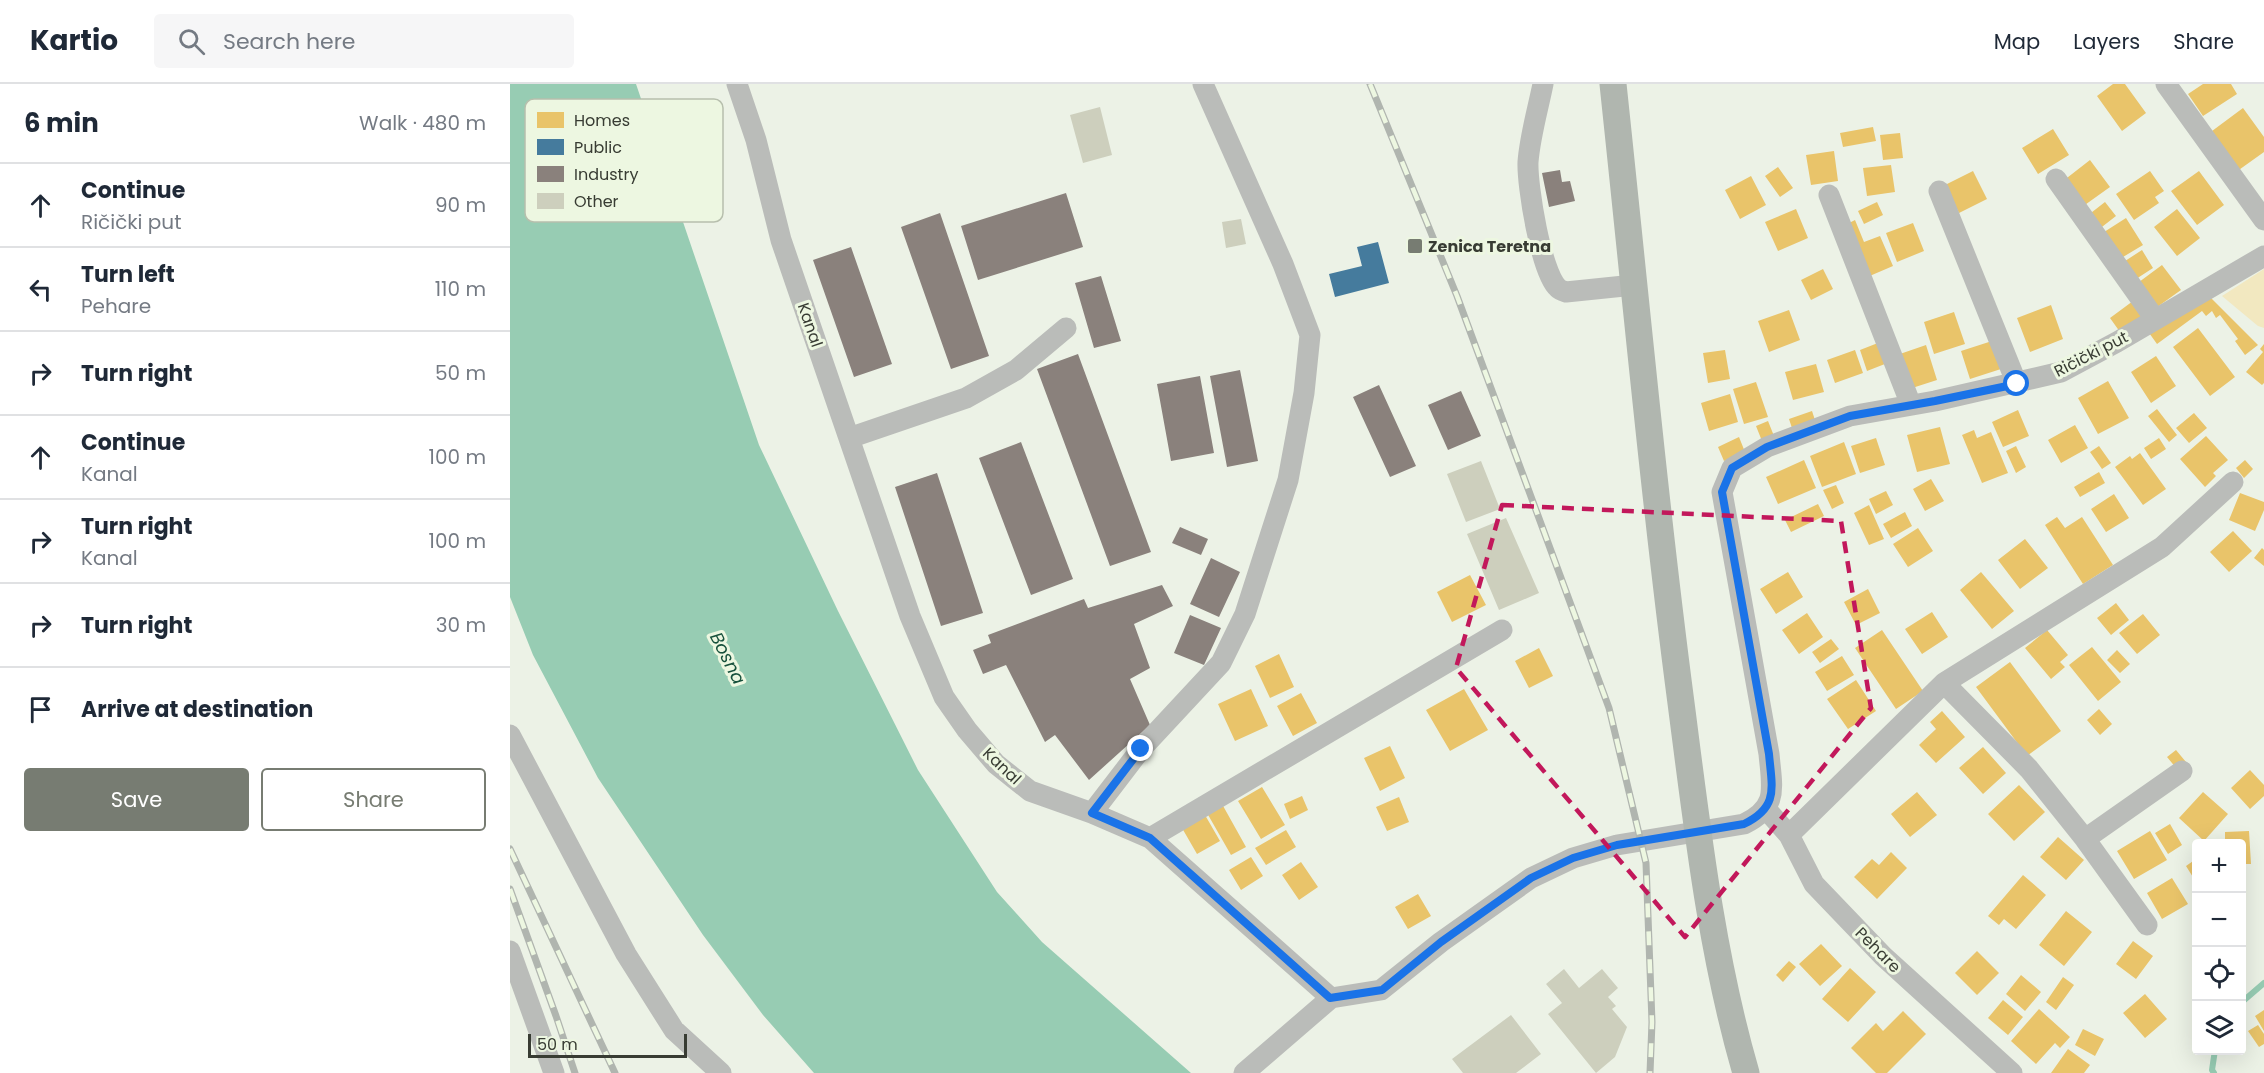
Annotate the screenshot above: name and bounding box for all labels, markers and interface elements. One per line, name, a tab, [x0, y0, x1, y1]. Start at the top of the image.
search box	[154, 14, 574, 68]
text: Kartio	[30, 21, 118, 60]
icon: search	[175, 25, 208, 58]
text: Search here	[223, 26, 356, 57]
text: Map	[1994, 27, 2040, 56]
text: Layers	[2073, 27, 2140, 56]
text: Share	[2173, 27, 2234, 56]
legend	[525, 99, 723, 222]
text: 6 min	[24, 105, 99, 141]
text: Walk · 480 m	[359, 109, 486, 137]
text: Homes	[574, 109, 630, 132]
text: Public	[574, 136, 622, 159]
text: Industry	[574, 163, 638, 186]
text: Continue	[81, 175, 185, 206]
icon: ahead	[24, 189, 57, 222]
text: Other	[574, 190, 619, 213]
text: 90 m	[435, 191, 486, 219]
text: Ričički put	[81, 208, 181, 236]
place label: Zenica Teretna	[1428, 235, 1551, 258]
marker: Zenica Teretna	[1406, 237, 1424, 255]
text: Turn left	[81, 259, 175, 290]
icon: left	[24, 273, 57, 306]
text: 110 m	[435, 275, 486, 303]
text: Pehare	[81, 292, 151, 320]
street label: Kanal	[792, 300, 828, 350]
street label: Ričički put	[2050, 325, 2132, 382]
icon: right	[24, 357, 57, 390]
text: Turn right	[81, 358, 192, 389]
text: 50 m	[435, 359, 486, 387]
route start	[2003, 370, 2029, 396]
text: Continue	[81, 427, 185, 458]
icon: ahead	[24, 441, 57, 474]
text: 100 m	[429, 443, 486, 471]
text: Kanal	[81, 460, 138, 488]
text: Turn right	[81, 511, 192, 542]
icon: right	[24, 525, 57, 558]
text: 100 m	[429, 527, 486, 555]
text: Kanal	[81, 544, 138, 572]
icon: right	[24, 609, 57, 642]
text: Turn right	[81, 610, 192, 641]
text: 30 m	[436, 611, 486, 639]
water label: Bosna	[704, 628, 752, 688]
icon: arrive	[24, 693, 57, 726]
text: Arrive at destination	[81, 694, 313, 725]
route end	[1127, 735, 1153, 761]
street label: Kanal	[978, 742, 1026, 790]
button: Save	[24, 768, 249, 831]
button: Share	[261, 768, 486, 831]
map controls	[2192, 839, 2246, 1055]
button: +	[2192, 839, 2246, 893]
button: −	[2192, 893, 2246, 947]
street label: Pehare	[1850, 922, 1906, 978]
button: locate	[2192, 947, 2246, 1001]
button: layers	[2192, 1001, 2246, 1055]
scale bar	[528, 1031, 687, 1058]
text: 50 m	[537, 1033, 578, 1056]

